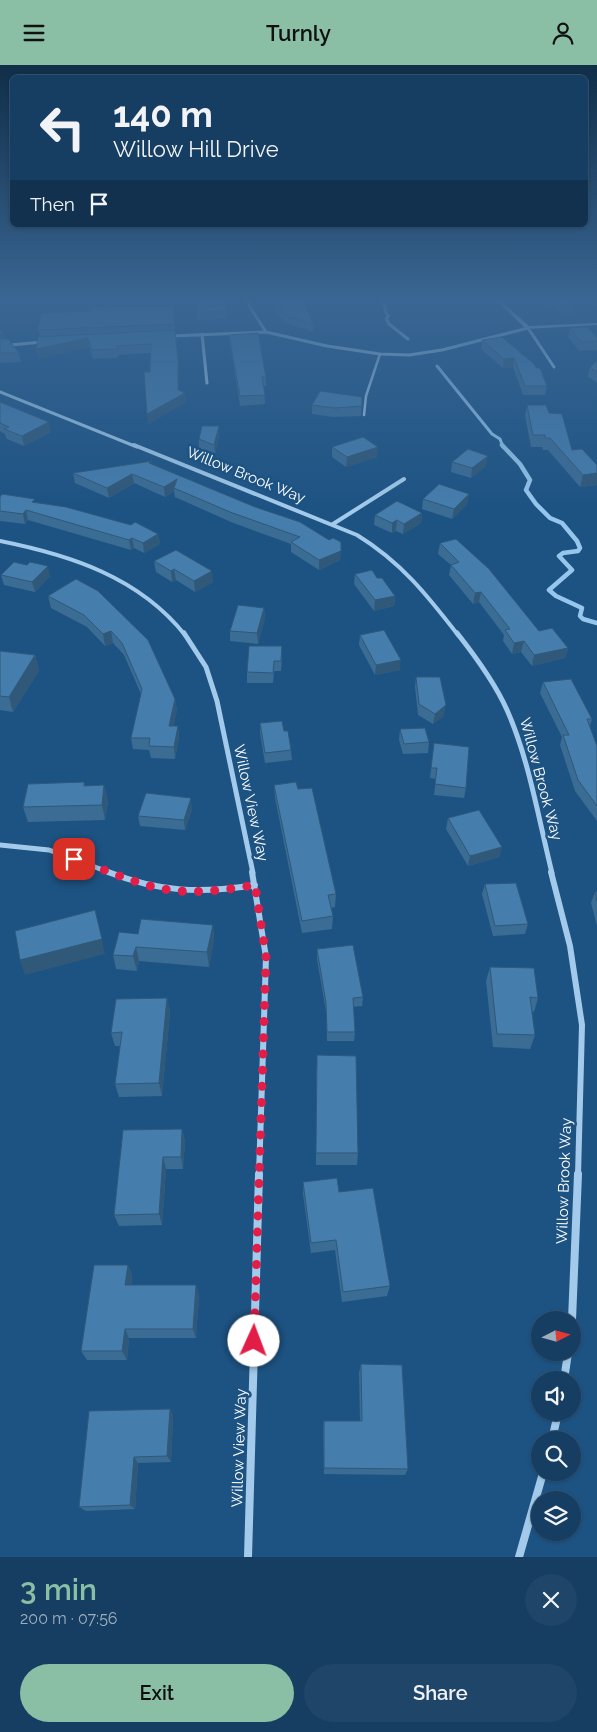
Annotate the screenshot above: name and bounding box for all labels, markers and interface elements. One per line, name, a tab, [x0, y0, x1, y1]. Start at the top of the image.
icon: menu	[20, 19, 48, 47]
icon: person	[549, 19, 577, 47]
text: Turnly	[266, 20, 331, 46]
text: 140 m	[113, 94, 213, 135]
icon: left	[30, 95, 95, 160]
text: Willow Hill Drive	[113, 136, 279, 162]
icon: arrive	[85, 190, 113, 218]
text: Then	[30, 193, 75, 215]
street label: Willow Brook Way	[184, 443, 308, 507]
street label: Willow Brook Way	[516, 716, 566, 842]
street label: Willow View Way	[230, 743, 272, 863]
pin	[53, 838, 95, 880]
icon: arrive	[60, 845, 88, 873]
street label: Willow Brook Way	[553, 1117, 575, 1245]
north arrow	[531, 1311, 581, 1361]
map controls	[531, 1311, 581, 1541]
position arrow	[227, 1314, 279, 1366]
button: sound	[531, 1371, 581, 1421]
street label: Willow View Way	[228, 1388, 250, 1508]
button: search	[531, 1431, 581, 1481]
button: layers	[531, 1491, 581, 1541]
text: 3 min	[20, 1572, 97, 1607]
button: close	[525, 1574, 577, 1626]
text: 200 m · 07:56	[20, 1609, 118, 1628]
button: Exit	[20, 1664, 294, 1722]
button: Share	[304, 1664, 577, 1722]

